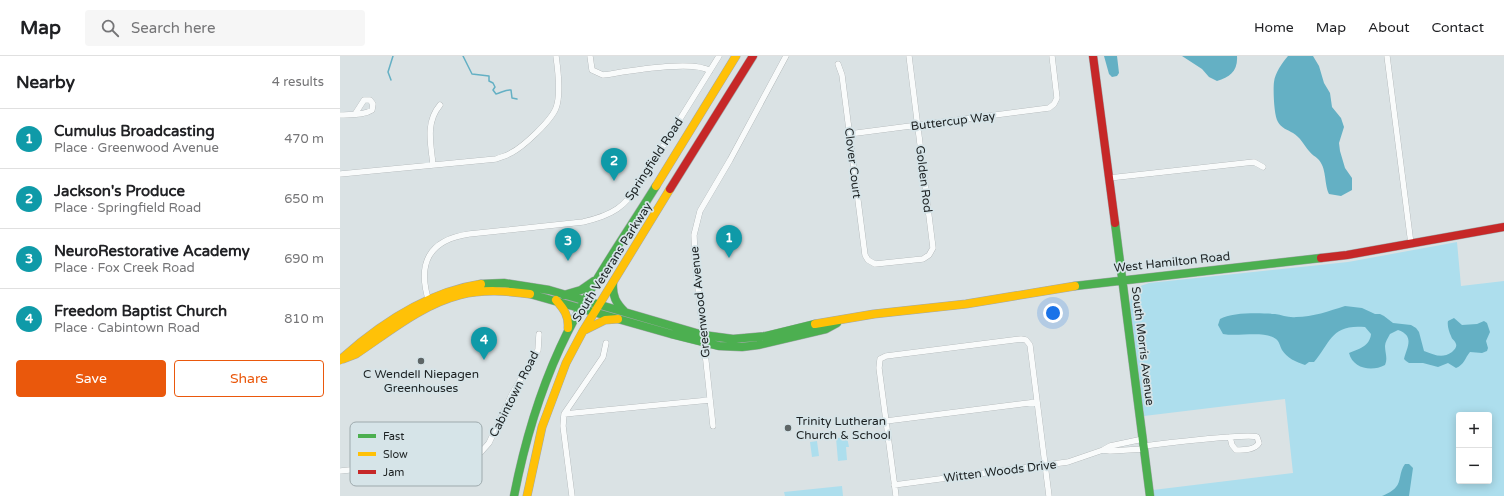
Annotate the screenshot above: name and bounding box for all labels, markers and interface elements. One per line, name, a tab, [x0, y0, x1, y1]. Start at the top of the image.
search box	[85, 10, 365, 46]
text: Map	[20, 17, 61, 39]
icon: search	[99, 17, 121, 39]
text: Search here	[131, 19, 215, 37]
text: Home	[1254, 19, 1294, 36]
text: Map	[1316, 19, 1346, 36]
text: About	[1368, 19, 1410, 36]
text: Contact	[1432, 19, 1484, 36]
text: Nearby	[16, 72, 75, 93]
text: 4 results	[272, 74, 324, 90]
street label: Buttercup Way	[910, 109, 997, 133]
street label: Springfield Road	[622, 115, 686, 203]
text: Cumulus Broadcasting	[54, 122, 215, 140]
street label: Clover Court	[842, 127, 864, 200]
text: 1	[25, 131, 33, 147]
text: 470 m	[284, 131, 324, 147]
text: Place · Greenwood Avenue	[54, 140, 219, 156]
street label: Golden Rod	[913, 145, 935, 213]
pin: 2	[601, 148, 627, 181]
text: Jackson's Produce	[54, 182, 185, 200]
text: 2	[25, 191, 33, 207]
text: 650 m	[284, 191, 324, 207]
street label: South Veterans Parkway	[569, 199, 655, 324]
text: Place · Springfield Road	[54, 200, 201, 216]
pin: 1	[716, 225, 742, 258]
pin: 3	[555, 228, 581, 261]
text: NeuroRestorative Academy	[54, 242, 250, 260]
street label: Greenwood Avenue	[687, 245, 713, 358]
street label: West Hamilton Road	[1113, 249, 1231, 275]
text: 3	[25, 251, 33, 267]
text: 690 m	[284, 251, 324, 267]
text: Place · Fox Creek Road	[54, 260, 195, 276]
street label: South Morris Avenue	[1129, 286, 1157, 406]
text: Freedom Baptist Church	[54, 302, 227, 320]
your location	[1043, 303, 1063, 323]
text: 4	[25, 311, 33, 327]
text: 810 m	[284, 311, 324, 327]
text: Place · Cabintown Road	[54, 320, 200, 336]
pin: 4	[471, 327, 497, 360]
street label: Cabintown Road	[486, 349, 542, 439]
marker: C Wendell Niepagen Greenhouses	[416, 356, 426, 366]
button: Save	[16, 360, 166, 397]
button: Share	[174, 360, 324, 397]
place label: C Wendell Niepagen Greenhouses	[363, 367, 479, 395]
map controls	[1456, 412, 1492, 484]
button: +	[1456, 412, 1492, 448]
place label: Trinity Lutheran Church & School	[796, 414, 891, 442]
legend	[350, 422, 482, 486]
marker: Trinity Lutheran Church & School	[783, 423, 793, 433]
text: Fast	[383, 430, 404, 443]
text: Slow	[383, 448, 408, 461]
button: −	[1456, 448, 1492, 484]
street label: Witten Woods Drive	[943, 457, 1057, 485]
text: Jam	[383, 466, 404, 479]

